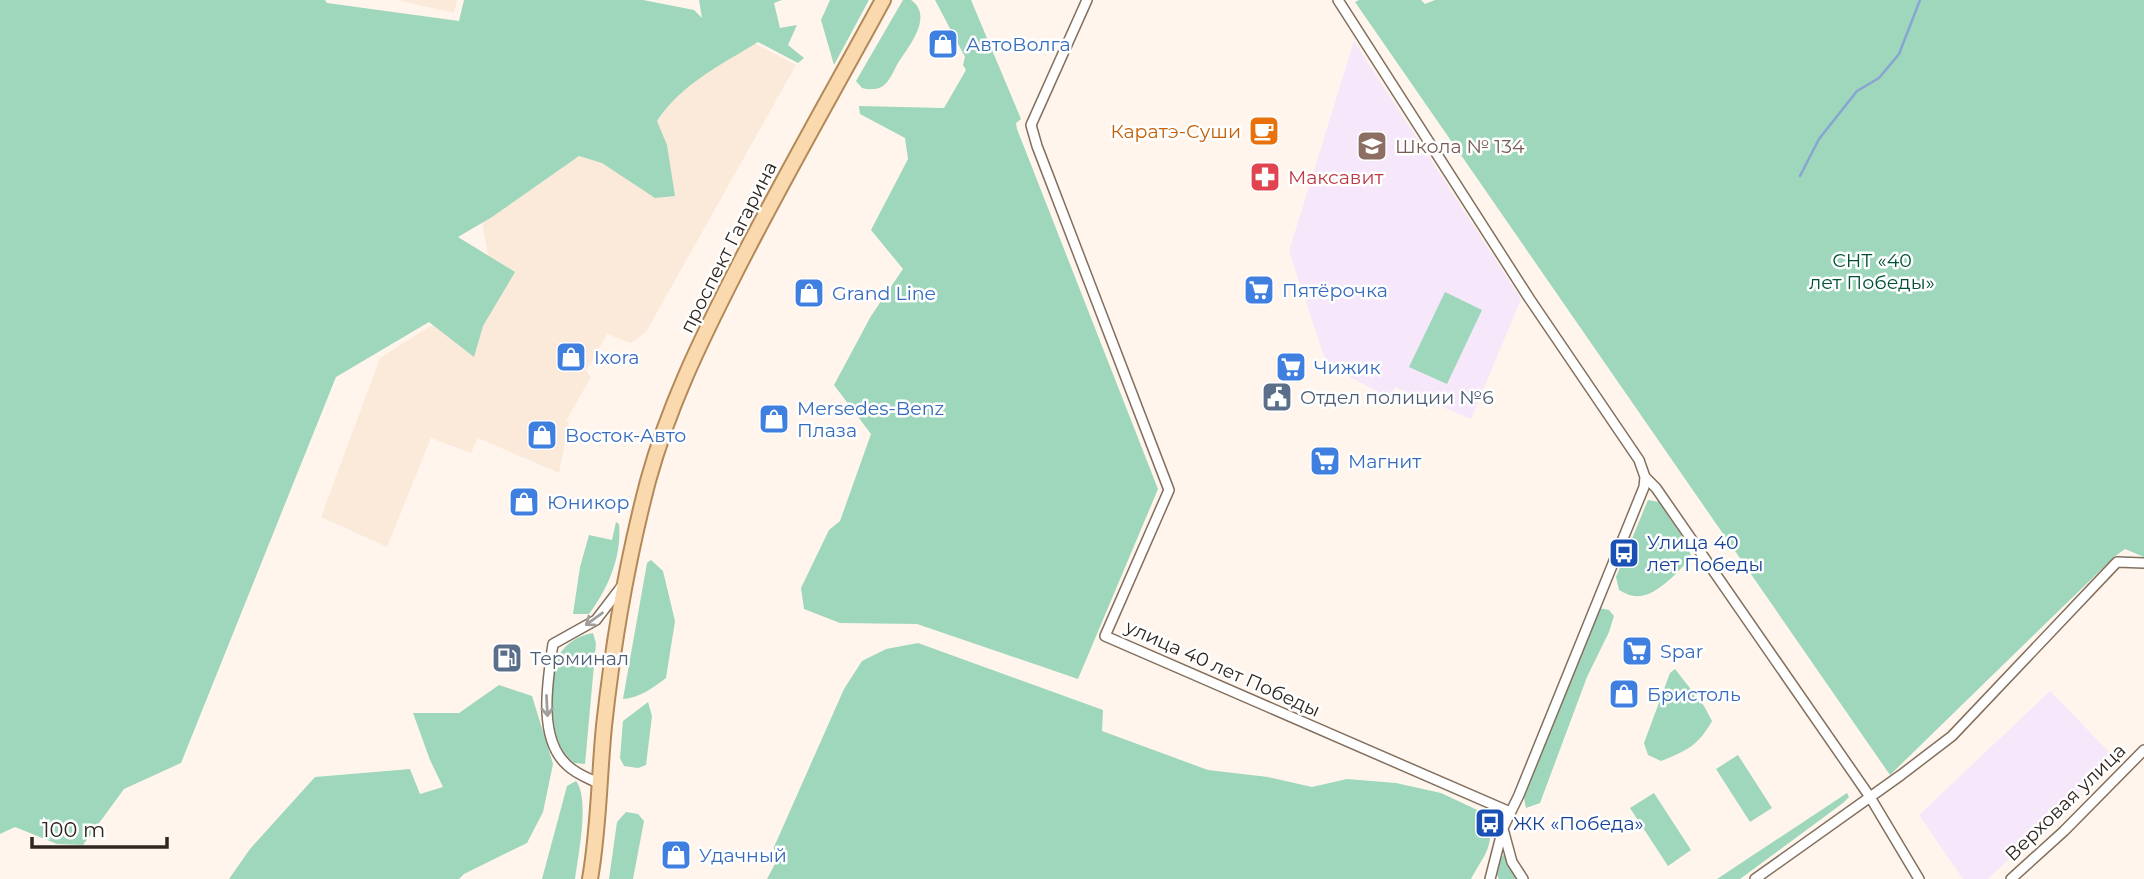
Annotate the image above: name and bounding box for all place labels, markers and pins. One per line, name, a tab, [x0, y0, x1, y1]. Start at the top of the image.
shop icon: АвтоВолга	[926, 27, 960, 61]
place label: АвтоВолга	[966, 33, 1071, 56]
cafe icon: Каратэ-Суши	[1247, 114, 1281, 148]
place label: Каратэ-Суши	[1111, 120, 1241, 143]
school or university icon: Школа № 134	[1355, 129, 1389, 163]
place label: Школа № 134	[1395, 135, 1525, 158]
pharmacy icon: Максавит	[1248, 160, 1282, 194]
place label: Максавит	[1288, 166, 1383, 189]
supermarket icon: Пятёрочка	[1242, 273, 1276, 307]
shop icon: Grand Line	[792, 276, 826, 310]
place label: Пятёрочка	[1282, 279, 1388, 302]
place label: Grand Line	[832, 282, 936, 305]
shop icon: Ixora	[554, 340, 588, 374]
place label: Ixora	[594, 346, 640, 369]
supermarket icon: Чижик	[1274, 350, 1308, 384]
place label: Чижик	[1314, 356, 1380, 379]
public building icon: Отдел полиции №6	[1260, 380, 1294, 414]
place label: Отдел полиции №6	[1300, 386, 1494, 409]
place label: Mersedes-Benz Плаза	[797, 397, 944, 442]
shop icon: Mersedes-Benz Плаза	[757, 402, 791, 436]
shop icon: Восток-Авто	[525, 418, 559, 452]
place label: Восток-Авто	[565, 424, 686, 447]
supermarket icon: Магнит	[1308, 444, 1342, 478]
place label: Магнит	[1348, 450, 1421, 473]
shop icon: Юникор	[507, 485, 541, 519]
place label: Юникор	[547, 491, 629, 514]
place label: Улица 40 лет Победы	[1647, 531, 1763, 576]
bus stop icon: Улица 40 лет Победы	[1607, 536, 1641, 570]
supermarket icon: Spar	[1620, 634, 1654, 668]
place label: Spar	[1660, 640, 1703, 663]
fuel station icon: Терминал	[490, 641, 524, 675]
place label: Терминал	[530, 647, 629, 670]
shop icon: Бристоль	[1607, 677, 1641, 711]
place label: Бристоль	[1647, 683, 1741, 706]
bus stop icon: ЖК «Победа»	[1473, 806, 1507, 840]
place label: ЖК «Победа»	[1513, 812, 1644, 835]
shop icon: Удачный	[659, 838, 693, 872]
place label: Удачный	[699, 844, 787, 867]

